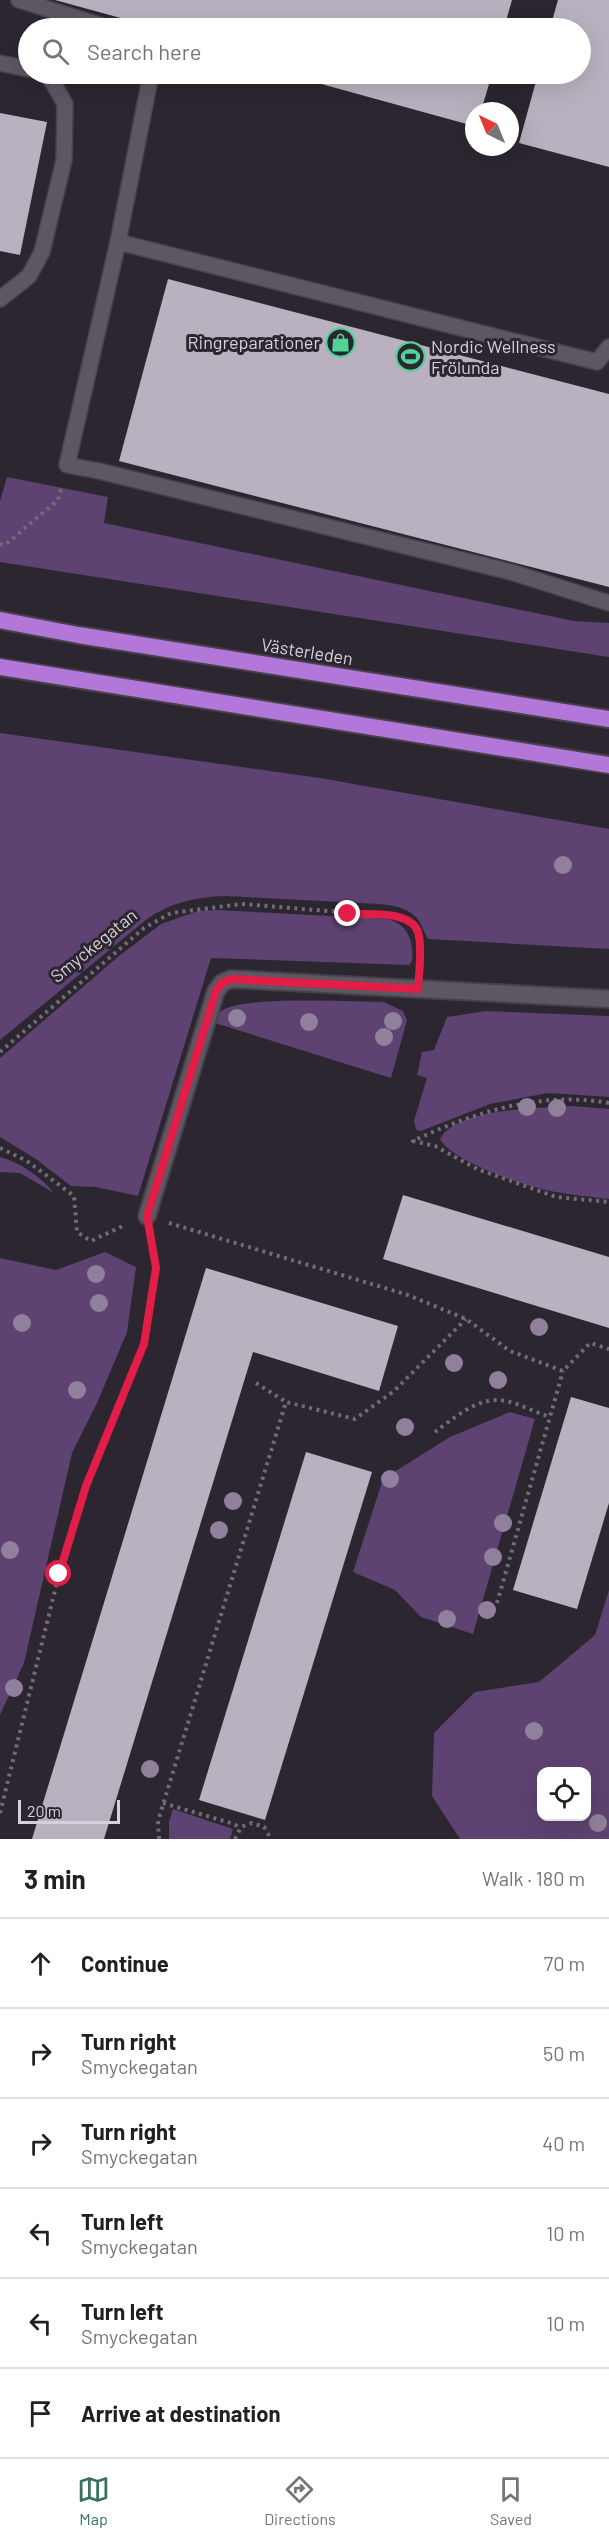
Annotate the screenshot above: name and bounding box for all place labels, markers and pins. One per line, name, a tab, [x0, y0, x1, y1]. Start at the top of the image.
shop icon: Ringreparationer	[325, 327, 357, 359]
place label: Ringreparationer	[188, 331, 320, 353]
place label: Nordic Wellness Frölunda	[431, 335, 556, 378]
sports icon: Nordic Wellness Frölunda	[394, 341, 426, 373]

